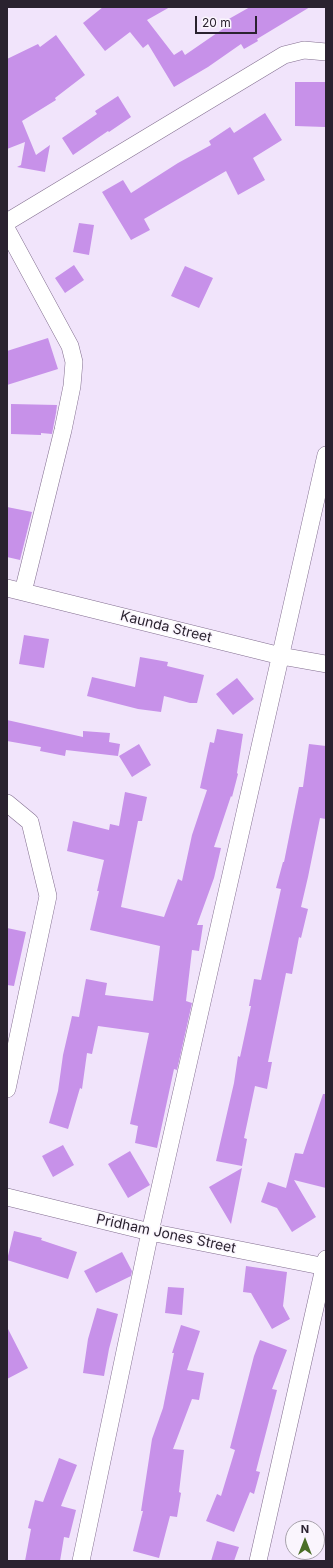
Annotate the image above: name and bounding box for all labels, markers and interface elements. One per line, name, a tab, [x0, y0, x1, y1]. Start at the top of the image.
scale bar	[197, 8, 259, 34]
text: 20 m	[202, 15, 231, 30]
street label: Kaunda Street	[119, 608, 213, 646]
street label: Pridham Jones Street	[95, 1211, 237, 1257]
north arrow	[285, 1520, 325, 1560]
text: N	[301, 1522, 309, 1536]

